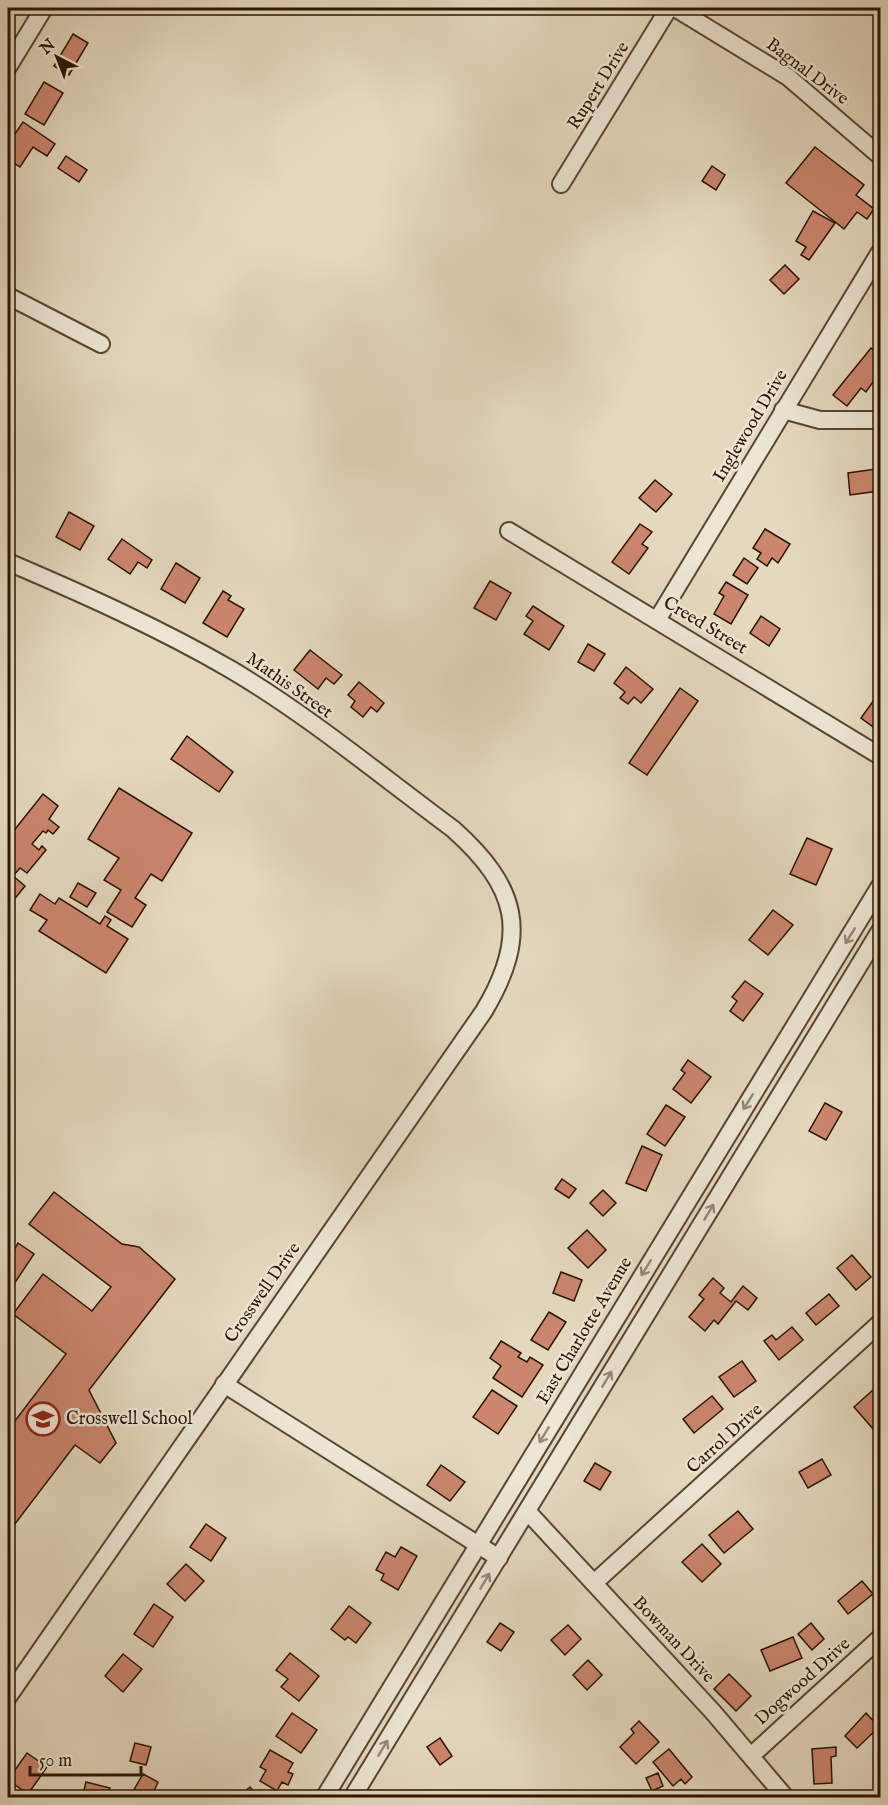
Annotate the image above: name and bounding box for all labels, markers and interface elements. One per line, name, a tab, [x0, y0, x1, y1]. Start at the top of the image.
north arrow	[27, 27, 87, 87]
street label: Bagnal Drive	[761, 33, 853, 111]
text: N	[36, 35, 60, 60]
street label: Rupert Drive	[563, 38, 635, 134]
street label: Inglewood Drive	[708, 366, 794, 486]
street label: Creed Street	[659, 592, 751, 660]
street label: Mathis Street	[241, 648, 337, 724]
one-way arrow	[843, 927, 855, 944]
one-way arrow	[741, 1093, 753, 1110]
one-way arrow	[703, 1204, 715, 1221]
street label: Crosswell Drive	[220, 1238, 306, 1348]
street label: East Charlotte Avenue	[532, 1253, 638, 1409]
one-way arrow	[639, 1259, 651, 1276]
one-way arrow	[602, 1371, 614, 1388]
street label: Carrol Drive	[682, 1399, 768, 1479]
school or university icon: Crosswell School	[25, 1401, 61, 1437]
place label: Crosswell School	[66, 1408, 192, 1431]
one-way arrow	[538, 1426, 550, 1443]
one-way arrow	[479, 1573, 491, 1590]
street label: Bowman Drive	[627, 1592, 719, 1688]
street label: Dogwood Drive	[750, 1633, 856, 1731]
scale bar	[30, 1739, 141, 1777]
one-way arrow	[377, 1740, 389, 1757]
text: 50 m	[39, 1750, 72, 1773]

